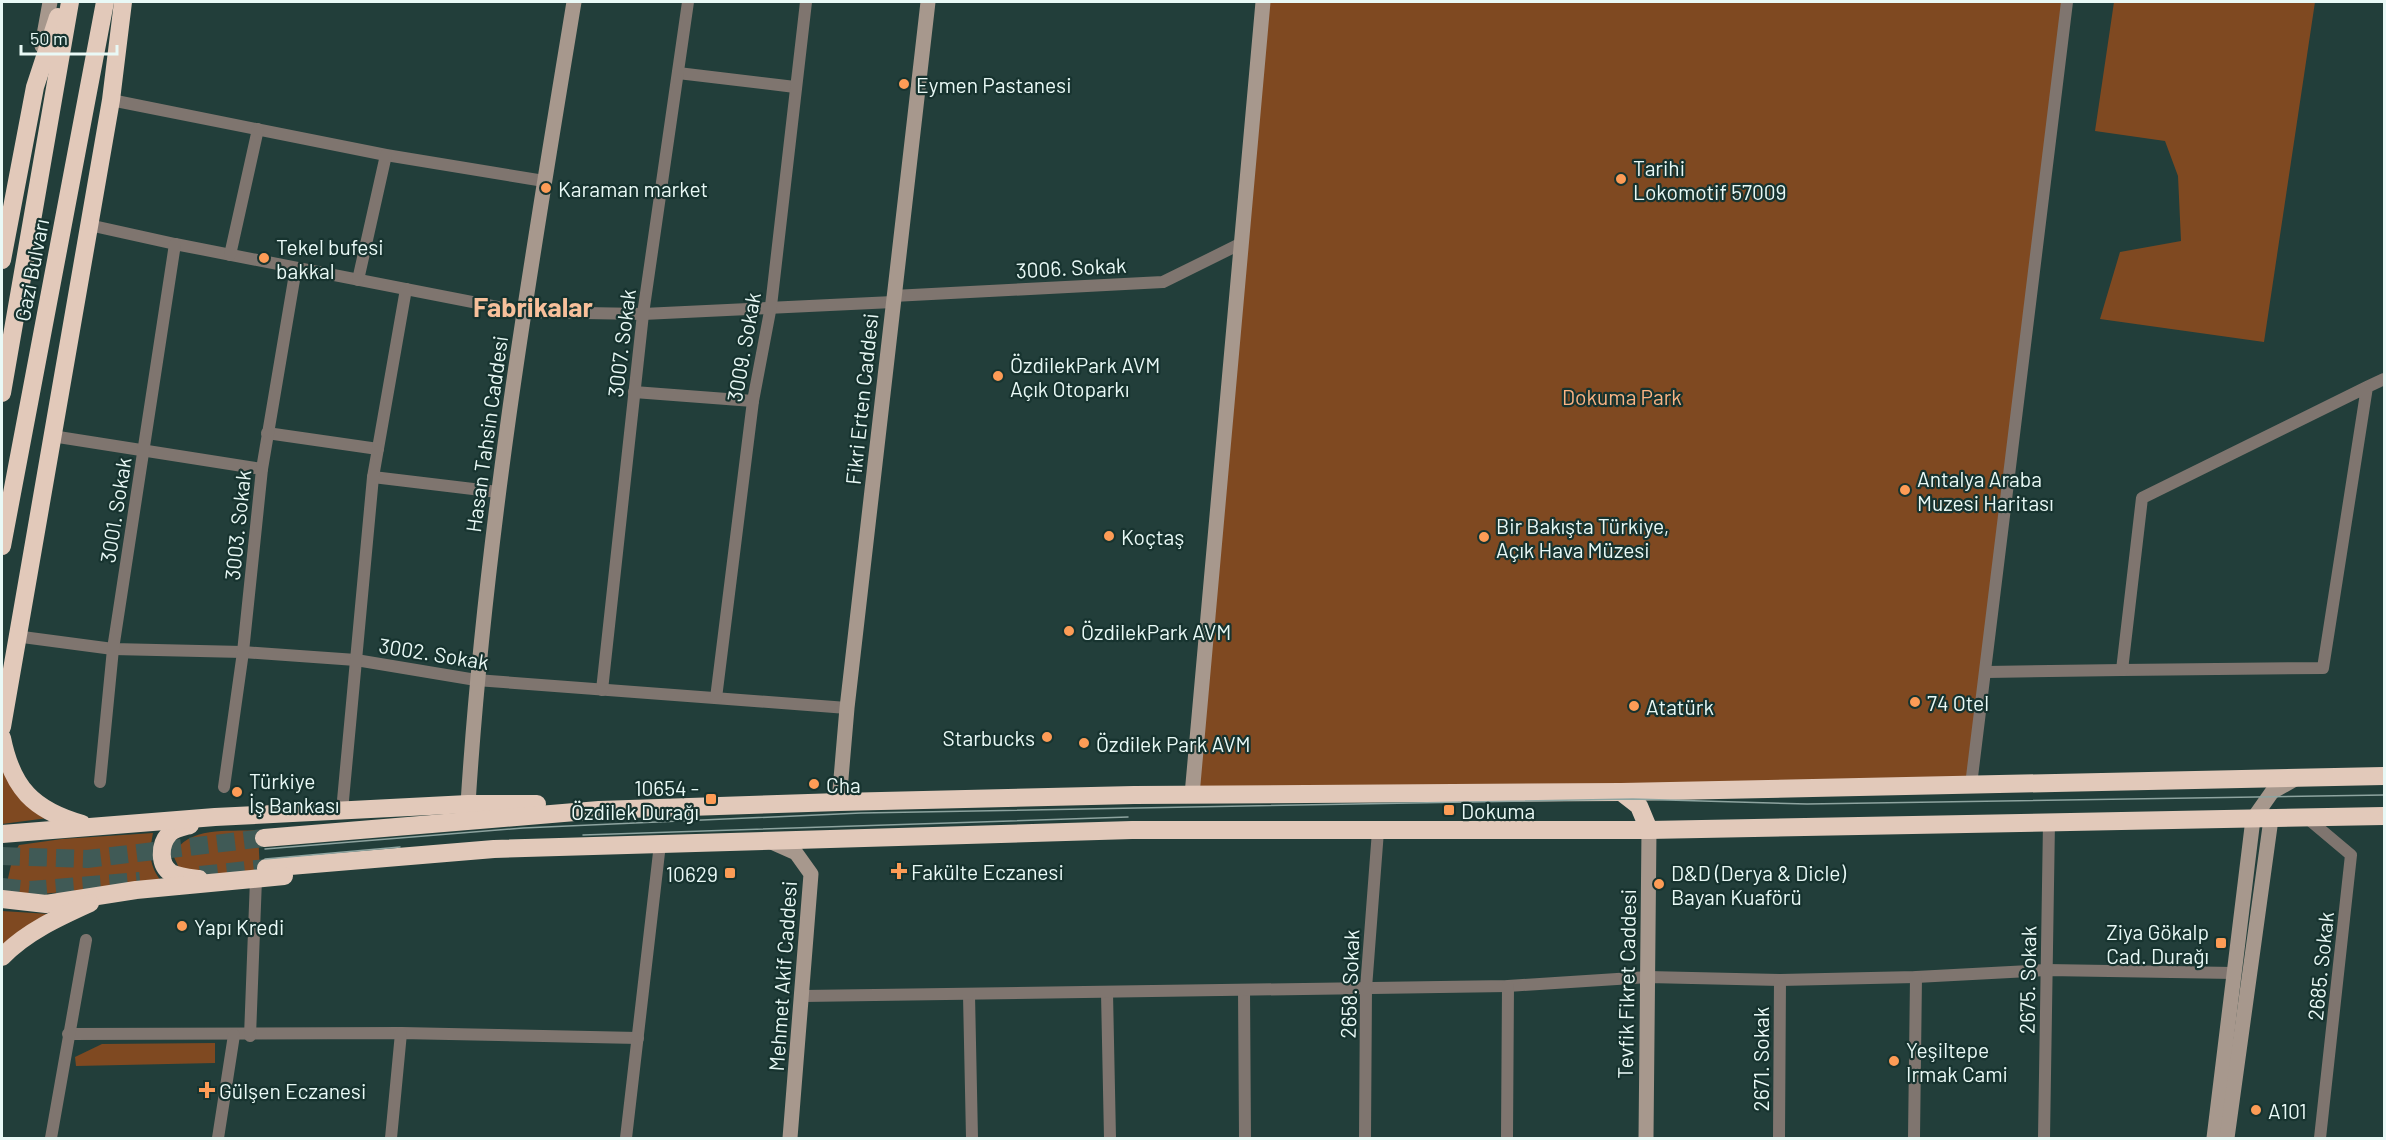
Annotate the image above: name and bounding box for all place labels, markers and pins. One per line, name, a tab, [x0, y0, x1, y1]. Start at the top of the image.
place label: Eymen Pastanesi	[916, 72, 1072, 97]
marker: Eymen Pastanesi	[897, 77, 911, 91]
place label: Tarihi Lokomotif 57009	[1633, 155, 1787, 204]
marker: Tarihi Lokomotif 57009	[1614, 172, 1628, 186]
place label: Karaman market	[558, 176, 708, 201]
marker: Karaman market	[539, 181, 553, 195]
place label: Tekel bufesi bakkal	[276, 234, 384, 283]
marker: Tekel bufesi bakkal	[257, 251, 271, 265]
place label: ÖzdilekPark AVM Açık Otoparkı	[1010, 352, 1160, 401]
marker: ÖzdilekPark AVM Açık Otoparkı	[991, 369, 1005, 383]
place label: Antalya Araba Muzesi Haritası	[1917, 466, 2054, 515]
marker: Antalya Araba Muzesi Haritası	[1898, 483, 1912, 497]
place label: Bir Bakışta Türkiye, Açık Hava Müzesi	[1496, 513, 1669, 562]
place label: Koçtaş	[1121, 524, 1184, 549]
marker: Koçtaş	[1102, 529, 1116, 543]
marker: Bir Bakışta Türkiye, Açık Hava Müzesi	[1477, 530, 1491, 544]
place label: ÖzdilekPark AVM	[1081, 619, 1231, 644]
marker: ÖzdilekPark AVM	[1062, 624, 1076, 638]
place label: 74 Otel	[1927, 690, 1989, 715]
place label: Atatürk	[1646, 694, 1714, 719]
marker: 74 Otel	[1908, 695, 1922, 709]
marker: Atatürk	[1627, 699, 1641, 713]
place label: Starbucks	[943, 725, 1035, 750]
marker: Starbucks	[1040, 730, 1054, 744]
place label: Özdilek Park AVM	[1096, 731, 1251, 756]
marker: Özdilek Park AVM	[1077, 736, 1091, 750]
place label: Türkiye İş Bankası	[249, 768, 340, 817]
place label: Cha	[826, 772, 861, 797]
place label: 10654 - Özdilek Durağı	[571, 775, 699, 824]
marker: Cha	[807, 777, 821, 791]
marker: Türkiye İş Bankası	[230, 785, 244, 799]
marker: 10654 - Özdilek Durağı	[704, 792, 718, 806]
place label: Dokuma	[1461, 798, 1535, 823]
marker: Dokuma	[1442, 803, 1456, 817]
place label: Fakülte Eczanesi	[911, 859, 1064, 884]
place label: D&D (Derya & Dicle) Bayan Kuaförü	[1671, 860, 1847, 909]
place label: 10629	[666, 861, 718, 886]
marker: Fakülte Eczanesi	[892, 864, 906, 878]
marker: 10629	[723, 866, 737, 880]
marker: D&D (Derya & Dicle) Bayan Kuaförü	[1652, 877, 1666, 891]
place label: Yapı Kredi	[194, 914, 284, 939]
marker: Yapı Kredi	[175, 919, 189, 933]
place label: Ziya Gökalp Cad. Durağı	[2106, 919, 2209, 968]
marker: Ziya Gökalp Cad. Durağı	[2214, 936, 2228, 950]
place label: Yeşiltepe Irmak Cami	[1906, 1037, 2008, 1086]
marker: Yeşiltepe Irmak Cami	[1887, 1054, 1901, 1068]
place label: Gülşen Eczanesi	[219, 1078, 366, 1103]
marker: Gülşen Eczanesi	[200, 1083, 214, 1097]
place label: A101	[2268, 1098, 2307, 1123]
marker: A101	[2249, 1103, 2263, 1117]

